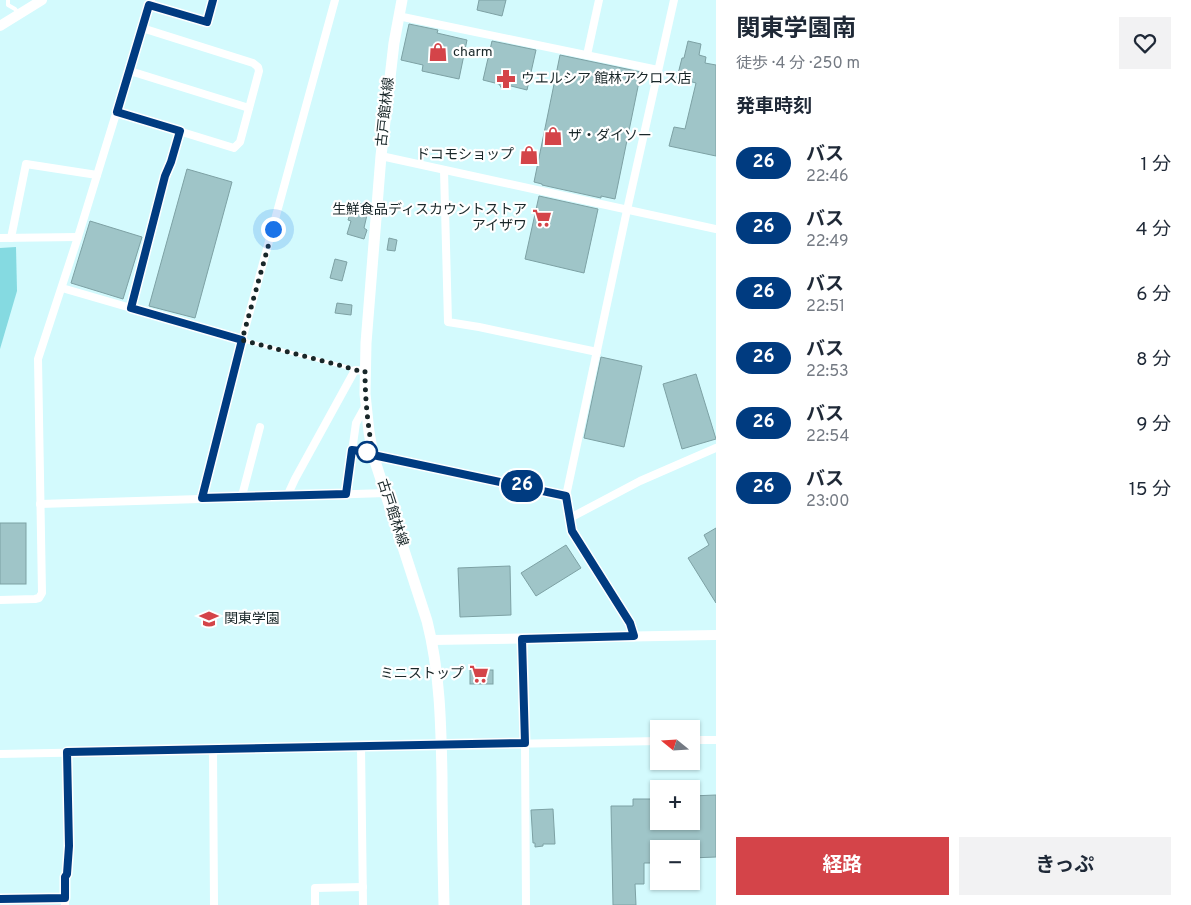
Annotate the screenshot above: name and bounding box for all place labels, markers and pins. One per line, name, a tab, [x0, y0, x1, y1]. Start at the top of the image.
shop icon: charm	[427, 41, 449, 63]
place label: charm	[453, 44, 493, 61]
pharmacy icon: ウエルシア 館林アクロス店	[495, 68, 517, 90]
place label: ウエルシア 館林アクロス店	[521, 71, 692, 88]
shop icon: ザ・ダイソー	[542, 125, 564, 147]
place label: ザ・ダイソー	[568, 128, 652, 145]
shop icon: ドコモショップ	[518, 144, 540, 166]
place label: ドコモショップ	[416, 147, 514, 164]
place label: 生鮮食品ディスカウントストア アイザワ	[332, 202, 527, 235]
supermarket icon: 生鮮食品ディスカウントストア アイザワ	[531, 207, 553, 229]
unlabelled marker	[356, 441, 378, 463]
school or university icon: 関東学園	[198, 608, 220, 630]
place label: 関東学園	[224, 611, 280, 628]
supermarket icon: ミニストップ	[468, 663, 490, 685]
place label: ミニストップ	[380, 666, 464, 683]

